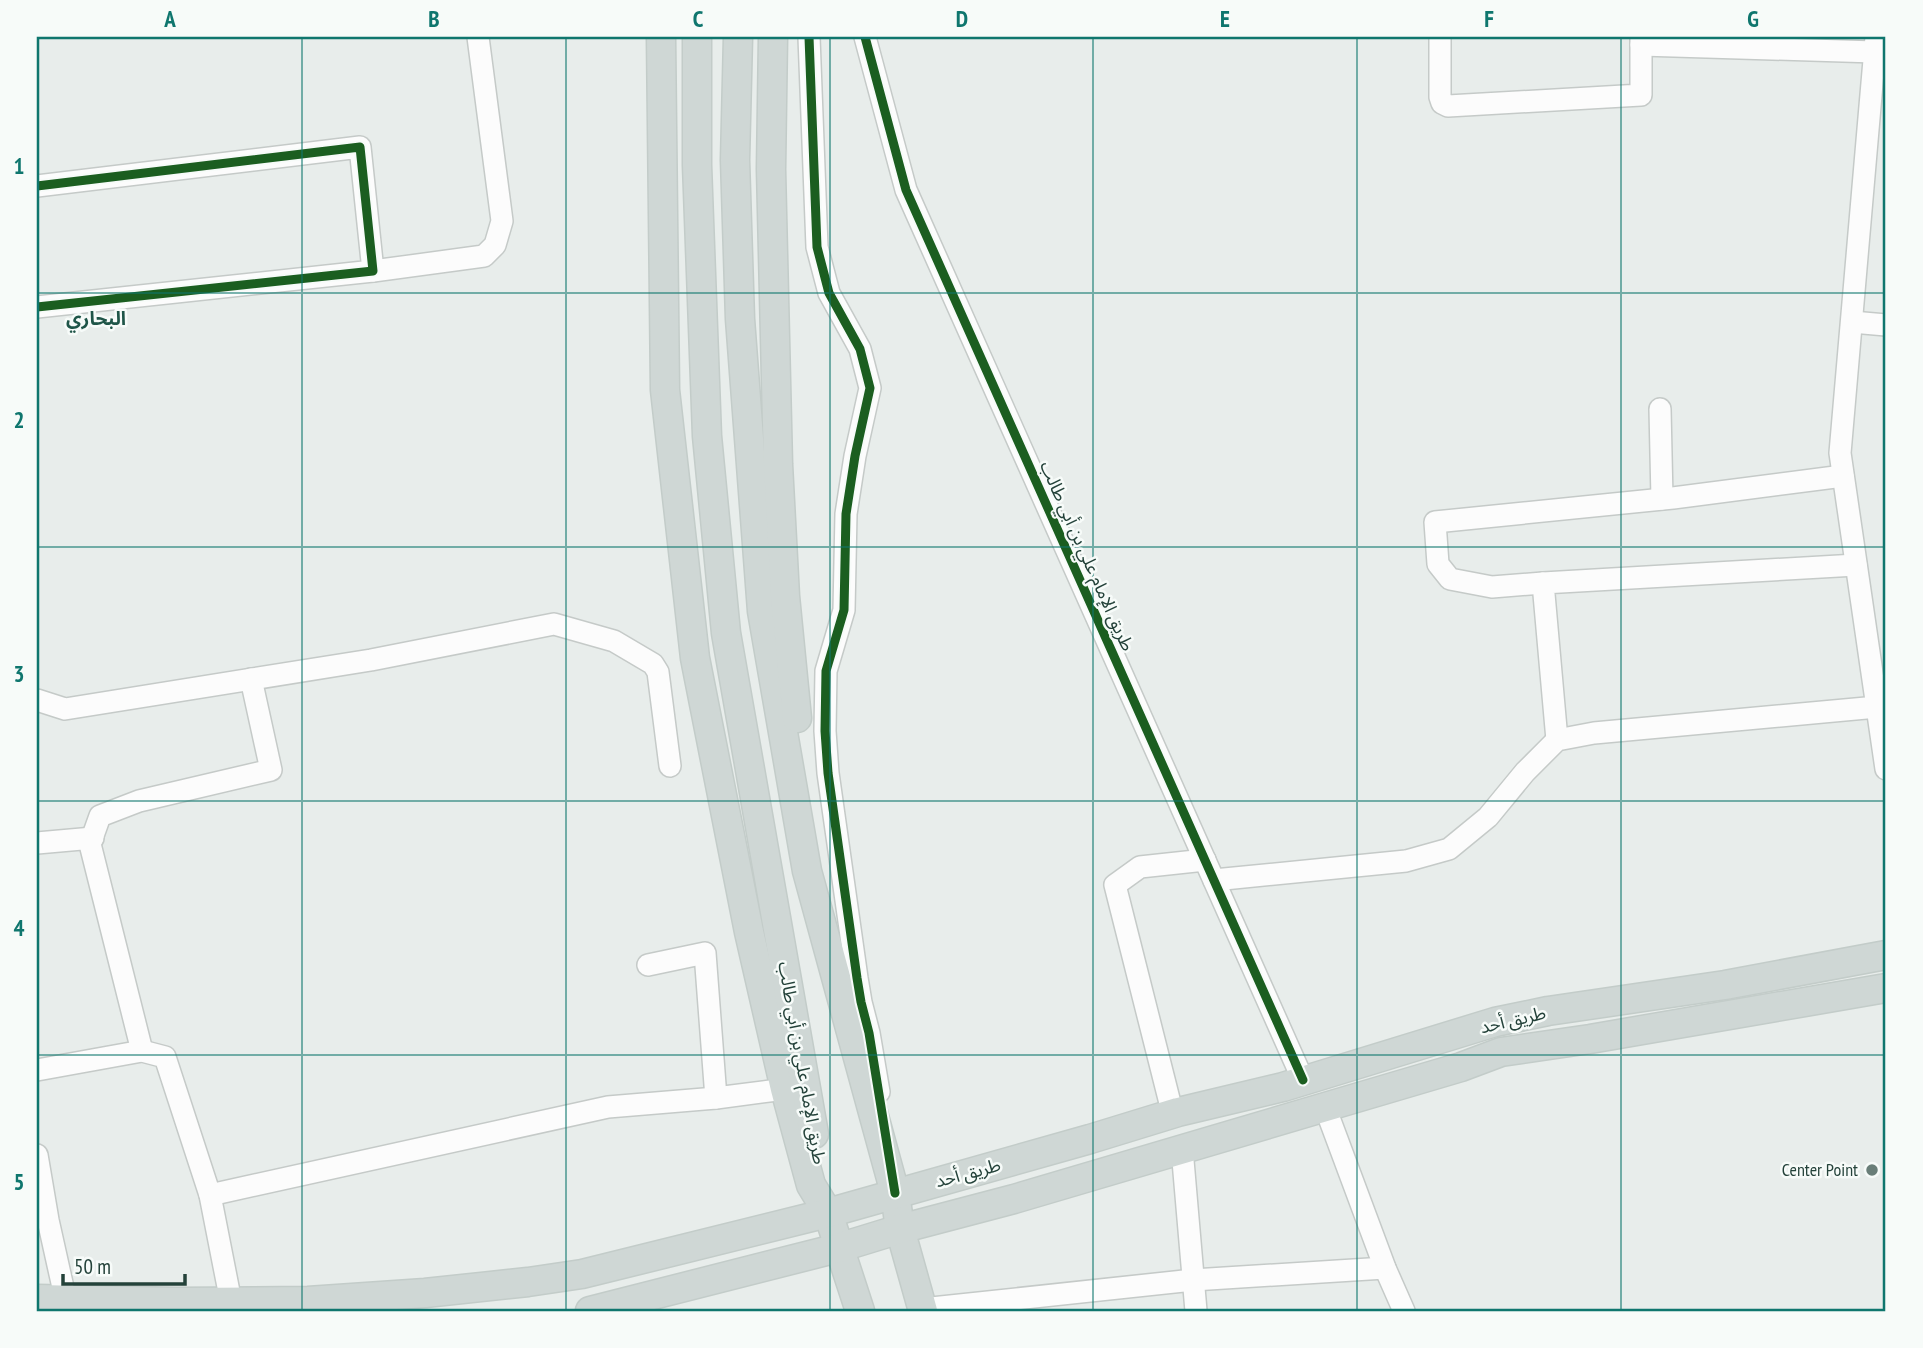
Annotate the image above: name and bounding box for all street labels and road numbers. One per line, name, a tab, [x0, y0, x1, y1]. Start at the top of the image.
street label: طريق الإمام علي بن أبي طالب	[1032, 457, 1140, 656]
street label: طريق الإمام علي بن أبي طالب	[770, 960, 832, 1167]
street label: طريق أحد	[1478, 1001, 1548, 1038]
street label: طريق أحد	[933, 1153, 1003, 1192]

